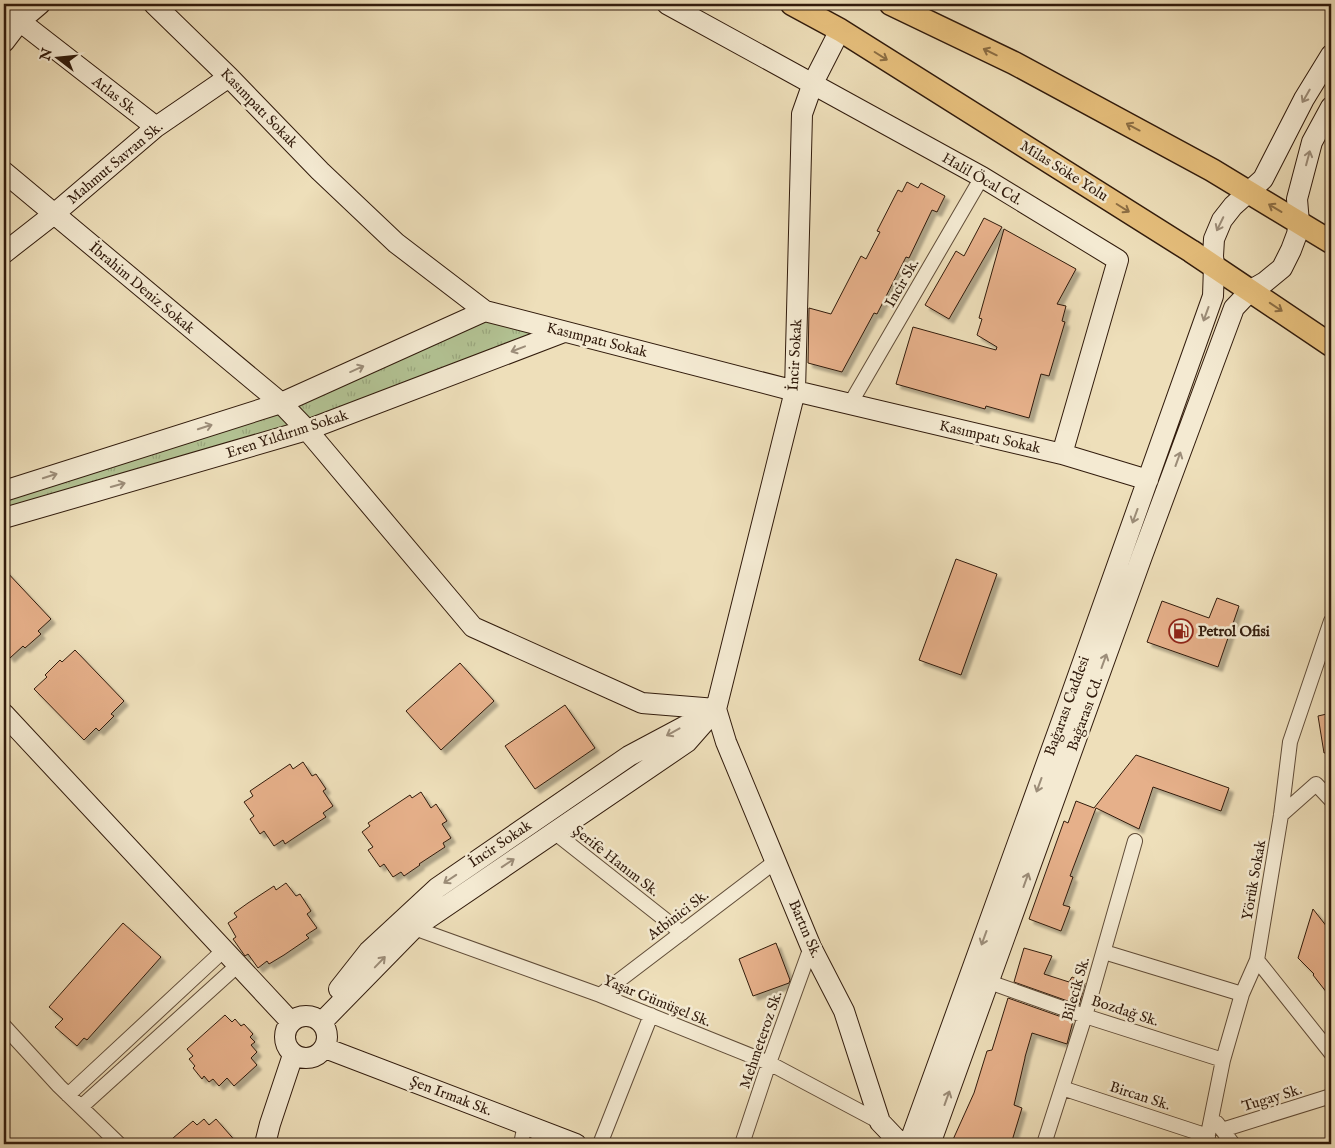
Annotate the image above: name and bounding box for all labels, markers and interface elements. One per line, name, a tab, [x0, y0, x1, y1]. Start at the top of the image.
north arrow	[32, 32, 82, 82]
text: N	[36, 46, 57, 64]
one-way arrow	[983, 46, 998, 56]
one-way arrow	[874, 51, 888, 61]
street label: Kasımpatı Sokak	[216, 64, 302, 153]
street label: Atlas Sk.	[87, 71, 142, 120]
one-way arrow	[1300, 89, 1310, 103]
street label: Mahmut Savran Sk.	[63, 117, 167, 209]
one-way arrow	[1127, 122, 1141, 132]
street label: Milas Söke Yolu	[1016, 136, 1112, 206]
street label: Halil Öcal Cd.	[938, 148, 1026, 210]
one-way arrow	[1304, 151, 1313, 167]
one-way arrow	[1268, 202, 1282, 212]
one-way arrow	[1115, 203, 1129, 213]
one-way arrow	[1215, 217, 1225, 232]
street label: İbrahim Deniz Sokak	[85, 238, 200, 339]
street label: Incir Sk.	[881, 255, 923, 311]
one-way arrow	[1268, 302, 1282, 312]
one-way arrow	[1201, 305, 1210, 321]
street label: Kasımpatı Sokak	[544, 318, 650, 362]
street label: İncir Sokak	[784, 318, 806, 391]
one-way arrow	[511, 346, 526, 355]
one-way arrow	[349, 364, 364, 373]
street label: Eren Yıldırım Sokak	[224, 405, 351, 463]
street label: Kasımpatı Sokak	[937, 416, 1044, 458]
one-way arrow	[197, 422, 213, 432]
one-way arrow	[1174, 452, 1183, 467]
one-way arrow	[42, 471, 58, 480]
one-way arrow	[109, 479, 125, 489]
one-way arrow	[1130, 508, 1139, 524]
fuel station icon: Petrol Ofisi	[1168, 618, 1194, 644]
place label: Petrol Ofisi	[1198, 622, 1270, 641]
street label: Bağarası Caddesi	[1040, 653, 1094, 759]
one-way arrow	[1100, 654, 1109, 669]
street label: Bağarası Cd.	[1063, 674, 1107, 754]
one-way arrow	[666, 727, 681, 737]
one-way arrow	[1034, 777, 1043, 792]
street label: İncir Sokak	[465, 815, 536, 872]
street label: Şerife Hanım Sk.	[569, 821, 663, 901]
street label: Yörük Sokak	[1238, 838, 1271, 922]
one-way arrow	[501, 858, 515, 868]
one-way arrow	[1022, 872, 1031, 888]
one-way arrow	[443, 874, 457, 884]
street label: Atbinici Sk.	[643, 886, 712, 945]
street label: Bartın Sk.	[784, 897, 826, 961]
one-way arrow	[979, 929, 988, 945]
street label: Bilecik Sk.	[1058, 955, 1094, 1023]
one-way arrow	[374, 957, 386, 969]
street label: Yaşar Gümüşel Sk.	[600, 971, 714, 1031]
street label: Mehmeteroz Sk.	[735, 989, 787, 1091]
street label: Bozdağ Sk.	[1089, 991, 1161, 1031]
street label: Şen Irmak Sk.	[407, 1072, 495, 1120]
street label: Bircan Sk.	[1107, 1077, 1173, 1115]
street label: Tugay Sk.	[1240, 1080, 1304, 1116]
one-way arrow	[943, 1091, 952, 1107]

